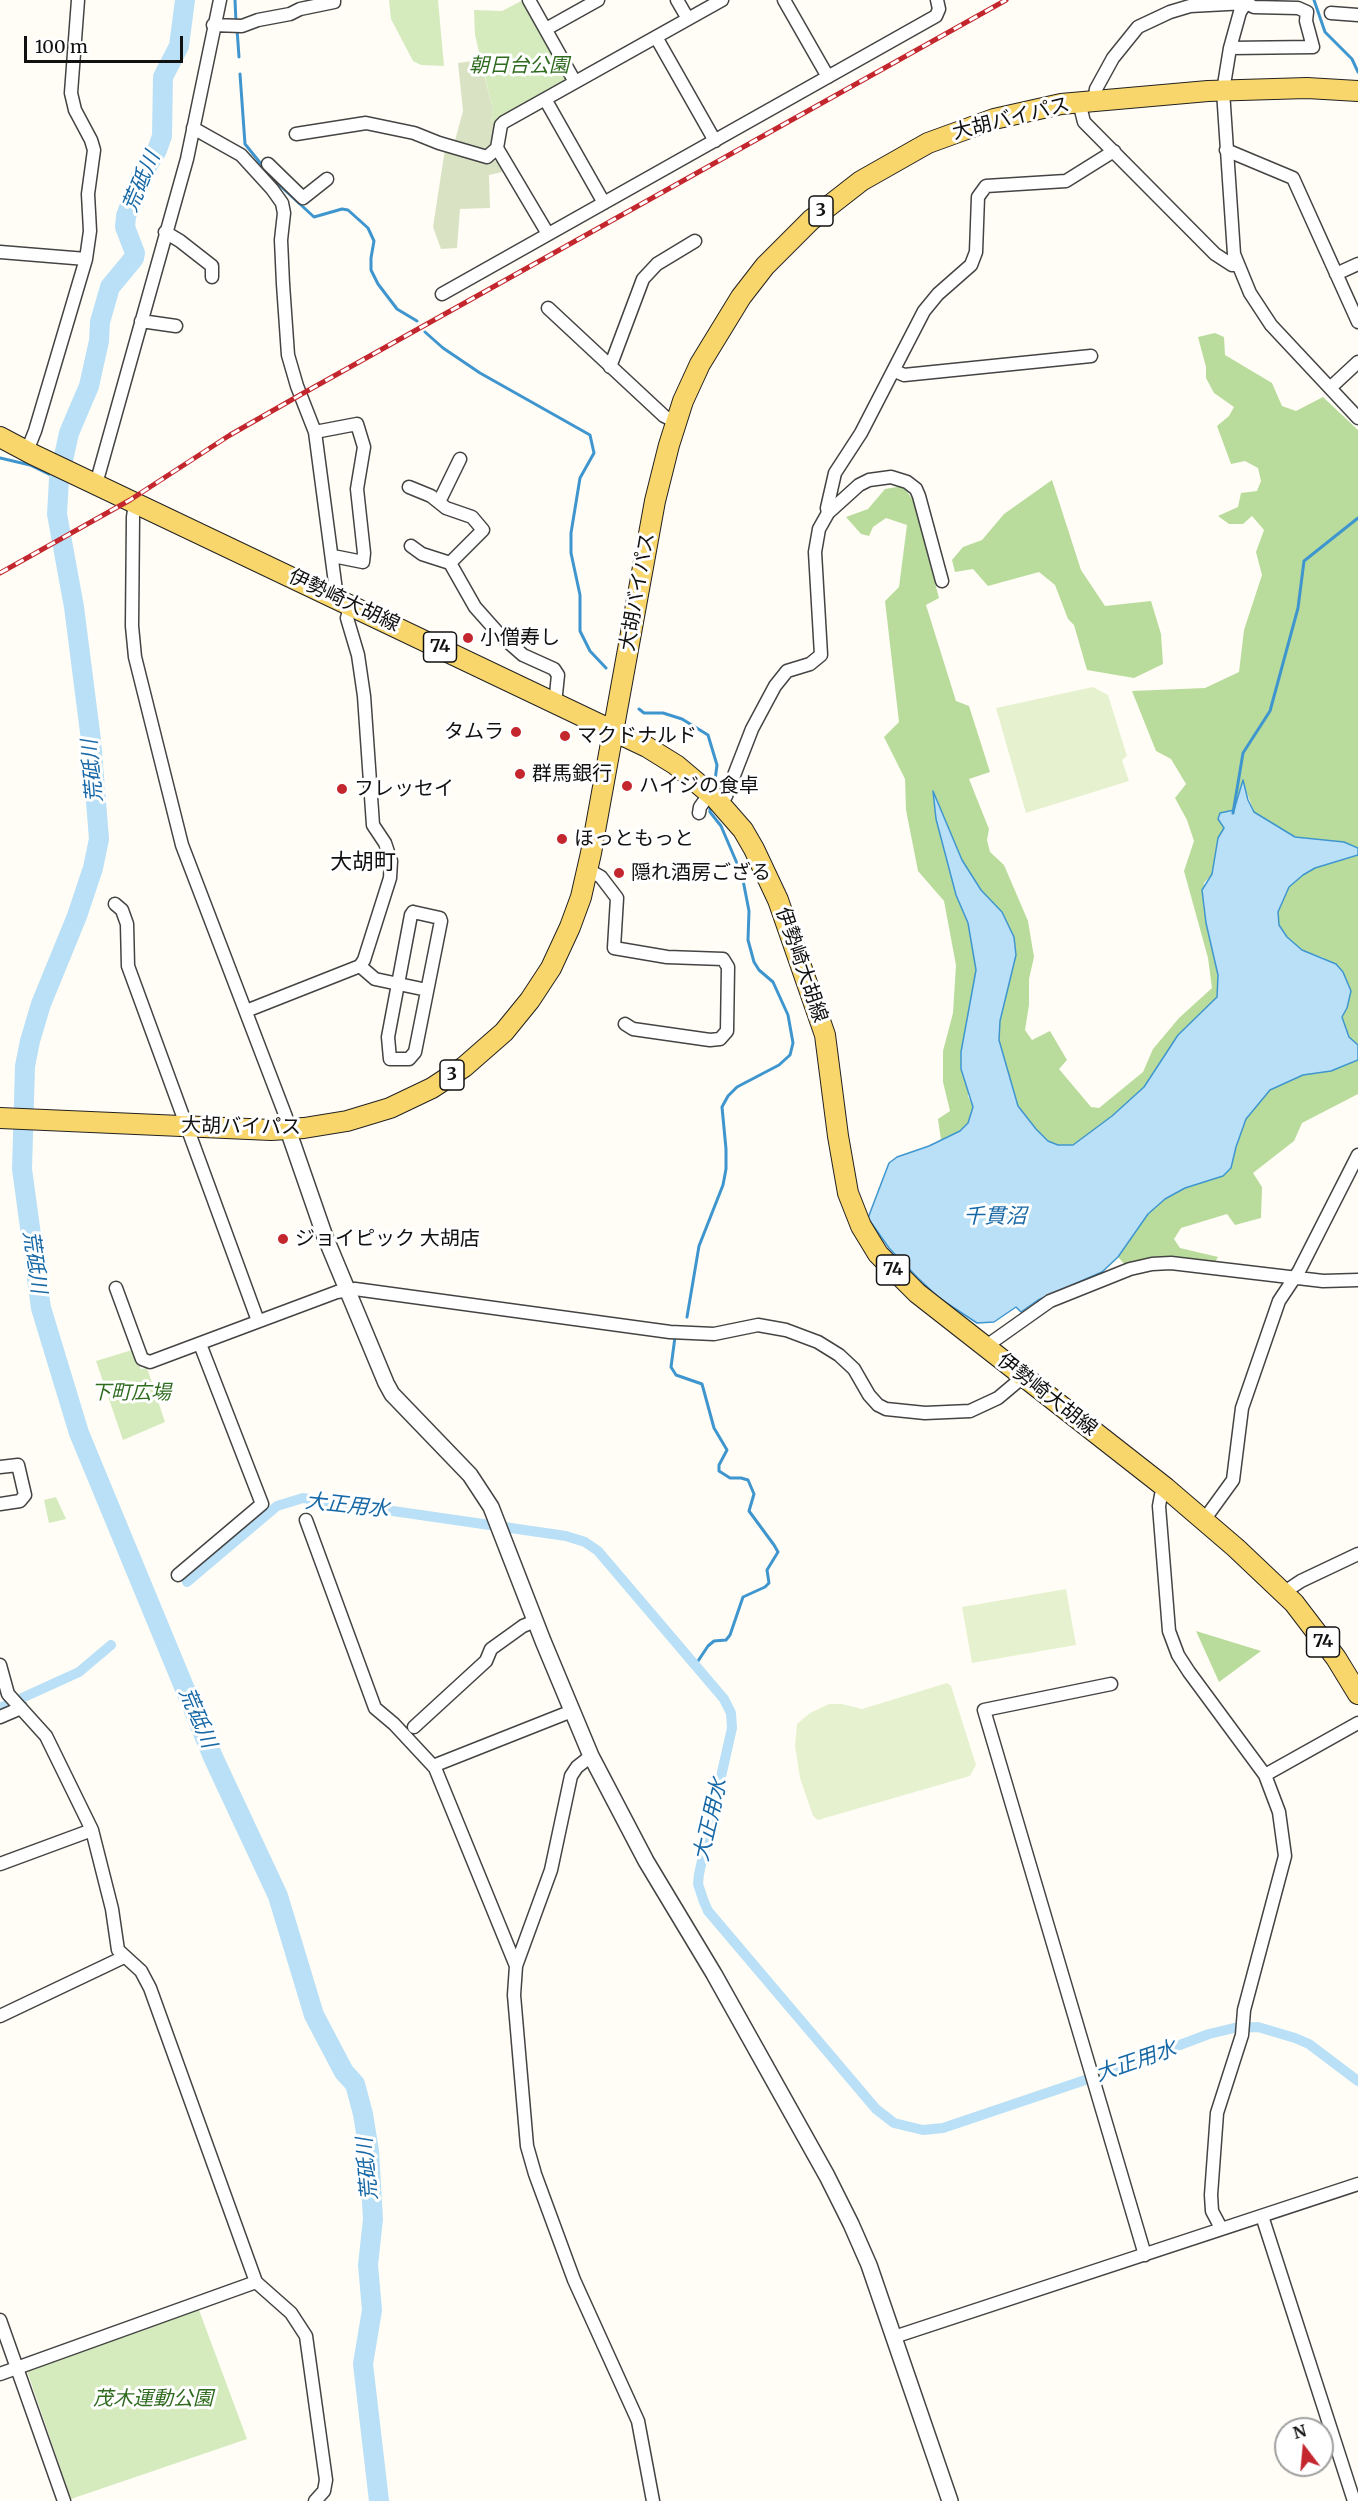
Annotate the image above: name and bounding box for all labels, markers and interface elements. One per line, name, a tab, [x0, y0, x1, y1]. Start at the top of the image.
scale bar	[27, 24, 186, 62]
text: 100 m	[35, 35, 88, 58]
park label: 朝日台公園	[469, 54, 569, 78]
street label: 大胡バイパス	[950, 93, 1072, 145]
water label: 荒砥川	[118, 148, 166, 216]
road number: 3	[809, 196, 833, 226]
street label: 大胡バイパス	[616, 531, 660, 653]
street label: 伊勢崎大胡線	[285, 565, 403, 637]
place label: 小僧寿し	[480, 626, 560, 650]
marker: 小僧寿し	[461, 631, 475, 645]
road number: 74	[424, 632, 456, 662]
place label: タムラ	[444, 720, 504, 744]
place label: マクドナルド	[577, 724, 697, 748]
marker: タムラ	[509, 725, 523, 739]
marker: マクドナルド	[558, 729, 572, 743]
water label: 荒砥川	[78, 739, 108, 803]
place label: 群馬銀行	[532, 762, 612, 786]
marker: 群馬銀行	[513, 767, 527, 781]
place label: ハイジの食卓	[639, 774, 759, 798]
place label: フレッセイ	[354, 777, 454, 801]
marker: ハイジの食卓	[620, 779, 634, 793]
marker: フレッセイ	[335, 782, 349, 796]
place label: ほっともっと	[574, 827, 694, 851]
marker: ほっともっと	[555, 832, 569, 846]
district label: 大胡町	[330, 850, 396, 876]
place label: 隠れ酒房ござる	[631, 861, 771, 885]
marker: 隠れ酒房ござる	[612, 866, 626, 880]
street label: 伊勢崎大胡線	[770, 904, 832, 1026]
road number: 3	[440, 1060, 464, 1090]
street label: 大胡バイパス	[181, 1114, 301, 1140]
water label: 千貫沼	[964, 1204, 1026, 1230]
place label: ジョイピック 大胡店	[295, 1227, 480, 1251]
water label: 荒砥川	[17, 1229, 51, 1295]
marker: ジョイピック 大胡店	[276, 1232, 290, 1246]
road number: 74	[876, 1255, 910, 1285]
street label: 伊勢崎大胡線	[992, 1349, 1102, 1441]
park label: 下町広場	[91, 1381, 171, 1405]
water label: 大正用水	[304, 1489, 390, 1523]
road number: 74	[1306, 1627, 1340, 1657]
water label: 荒砥川	[173, 1684, 221, 1752]
water label: 大正用水	[689, 1776, 733, 1864]
water label: 大正用水	[1092, 2036, 1180, 2088]
water label: 荒砥川	[353, 2137, 383, 2201]
park label: 茂木運動公園	[93, 2387, 213, 2411]
north arrow	[1274, 2417, 1334, 2477]
text: N	[1291, 2420, 1308, 2443]

